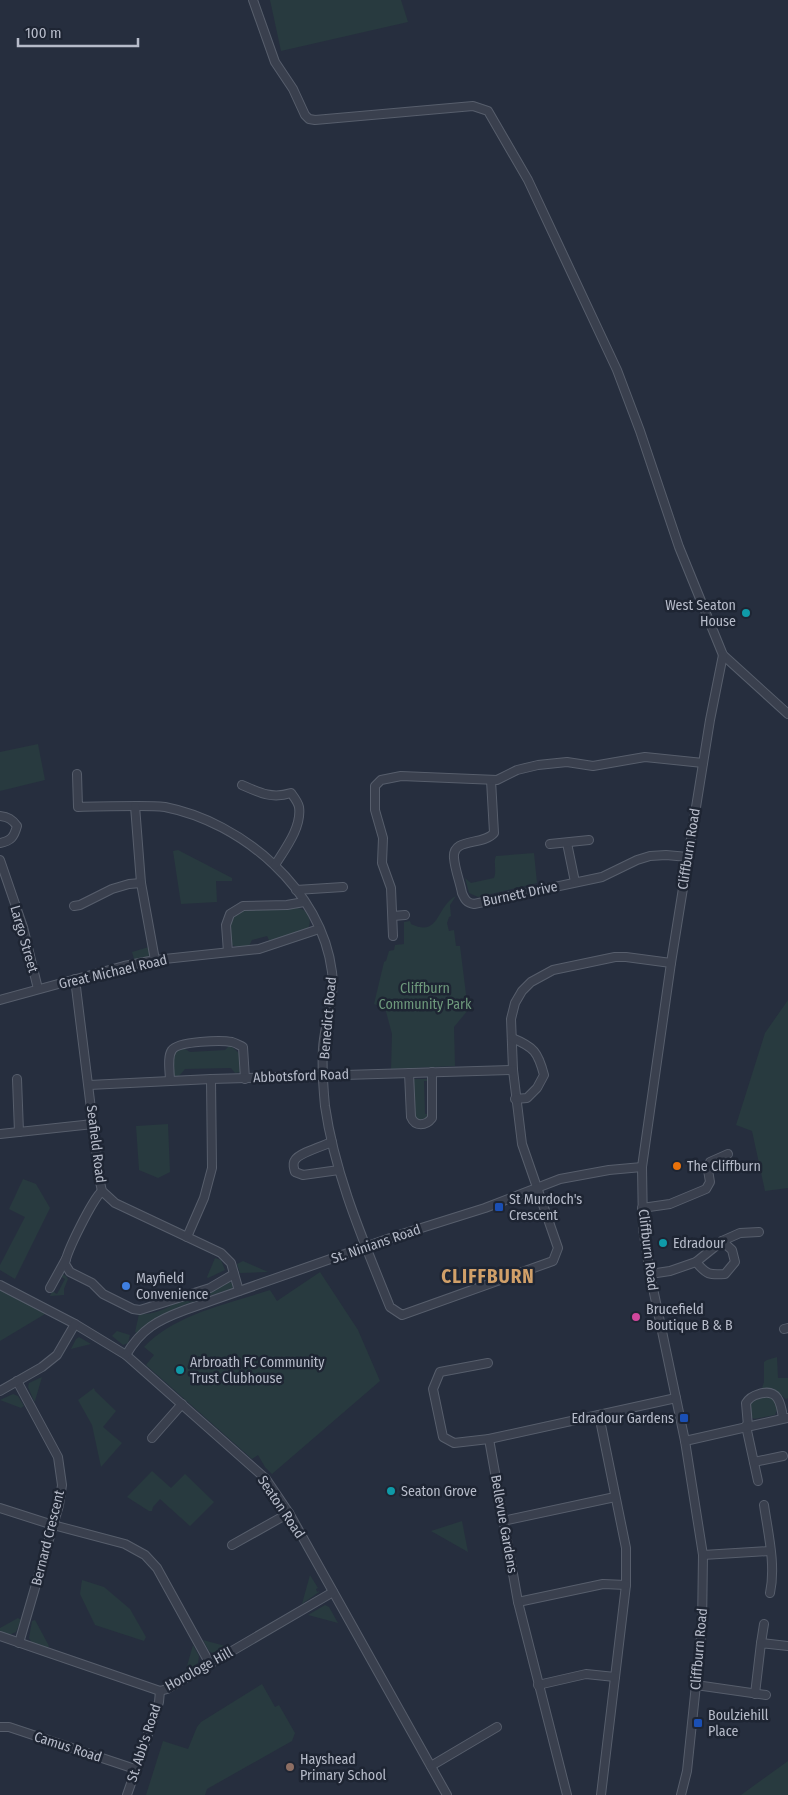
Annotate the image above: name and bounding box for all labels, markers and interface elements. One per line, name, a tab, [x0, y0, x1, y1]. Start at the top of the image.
scale bar	[18, 15, 138, 47]
text: 100 m	[25, 24, 62, 42]
place label: West Seaton House	[665, 597, 736, 630]
marker: West Seaton House	[740, 607, 752, 619]
street label: Cliffburn Road	[674, 807, 704, 891]
street label: Burnett Drive	[481, 878, 559, 910]
street label: Largo Street	[6, 903, 42, 975]
street label: Great Michael Road	[57, 951, 169, 993]
street label: Benedict Road	[316, 976, 340, 1060]
park label: Cliffburn Community Park	[379, 980, 472, 1013]
street label: Abbotsford Road	[253, 1066, 349, 1086]
street label: Seafield Road	[83, 1104, 109, 1184]
place label: The Cliffburn	[687, 1158, 761, 1175]
marker: The Cliffburn	[671, 1160, 683, 1172]
place label: St Murdoch's Crescent	[509, 1191, 582, 1224]
marker: St Murdoch's Crescent	[493, 1201, 505, 1213]
street label: Cliffburn Road	[635, 1208, 661, 1292]
street label: St. Ninians Road	[329, 1221, 423, 1267]
place label: Edradour	[673, 1235, 725, 1252]
marker: Edradour	[657, 1237, 669, 1249]
district label: CLIFFBURN	[441, 1265, 535, 1288]
place label: Mayfield Convenience	[136, 1270, 208, 1303]
marker: Mayfield Convenience	[120, 1280, 132, 1292]
place label: Brucefield Boutique B & B	[646, 1301, 733, 1334]
marker: Brucefield Boutique B & B	[630, 1311, 642, 1323]
place label: Arbroath FC Community Trust Clubhouse	[190, 1354, 325, 1387]
marker: Arbroath FC Community Trust Clubhouse	[174, 1364, 186, 1376]
place label: Edradour Gardens	[571, 1410, 674, 1427]
marker: Edradour Gardens	[678, 1412, 690, 1424]
street label: Seaton Road	[254, 1472, 308, 1542]
street label: Bellevue Gardens	[487, 1473, 521, 1575]
place label: Seaton Grove	[401, 1483, 477, 1500]
marker: Seaton Grove	[385, 1485, 397, 1497]
street label: Bernard Crescent	[28, 1488, 68, 1588]
street label: Cliffburn Road	[687, 1607, 711, 1691]
street label: Horologe Hill	[162, 1643, 236, 1695]
street label: St. Abb's Road	[123, 1702, 165, 1784]
place label: Boulziehill Place	[708, 1707, 769, 1740]
marker: Boulziehill Place	[692, 1717, 704, 1729]
street label: Camus Road	[32, 1728, 104, 1766]
place label: Hayshead Primary School	[300, 1751, 387, 1784]
marker: Hayshead Primary School	[284, 1761, 296, 1773]

